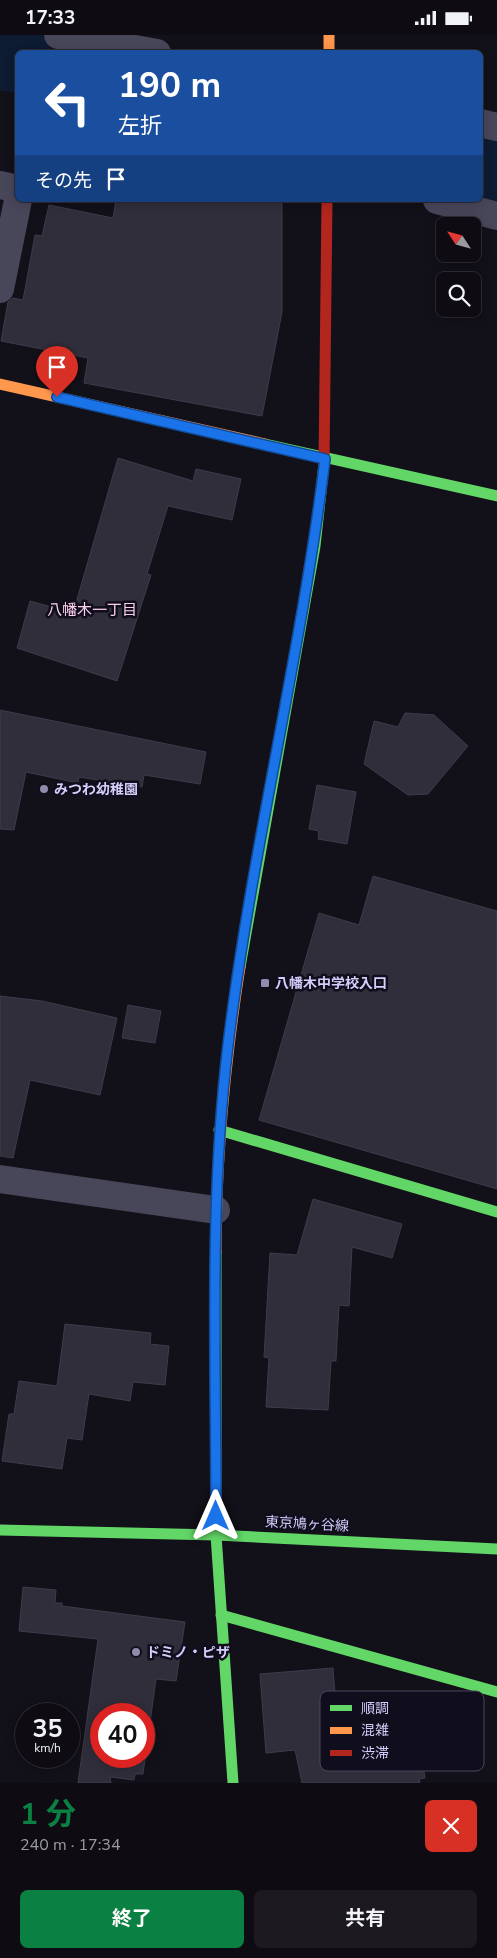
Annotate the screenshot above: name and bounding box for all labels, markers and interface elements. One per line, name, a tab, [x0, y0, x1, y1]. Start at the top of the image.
text: 17:33	[25, 5, 75, 31]
text: 190 m	[118, 62, 221, 109]
icon: left	[35, 70, 100, 135]
text: 左折	[118, 111, 162, 141]
icon: arrive	[102, 165, 130, 193]
text: その先	[35, 168, 92, 194]
north arrow	[436, 217, 481, 263]
map controls	[436, 217, 481, 317]
button: search	[436, 272, 481, 317]
pin	[36, 346, 78, 397]
icon: arrive	[43, 353, 71, 381]
district label: 八幡木一丁目	[47, 600, 137, 620]
place label: みつわ幼稚園	[54, 780, 138, 799]
marker: みつわ幼稚園	[38, 783, 50, 795]
place label: 八幡木中学校入口	[275, 974, 387, 993]
marker: 八幡木中学校入口	[259, 977, 271, 989]
position arrow	[189, 1489, 241, 1541]
street label: 東京鳩ヶ谷線	[265, 1512, 349, 1536]
place label: ドミノ・ピザ	[146, 1643, 230, 1662]
marker: ドミノ・ピザ	[130, 1646, 142, 1658]
legend	[320, 1691, 484, 1771]
text: 順調	[361, 1699, 389, 1718]
speed limit sign: 40	[90, 1703, 155, 1768]
text: 35	[32, 1712, 63, 1746]
text: 混雑	[361, 1721, 389, 1740]
text: km/h	[34, 1740, 61, 1756]
text: 渋滞	[361, 1744, 389, 1763]
text: 1 分	[20, 1794, 76, 1835]
button: close	[425, 1800, 477, 1852]
text: 240 m · 17:34	[20, 1834, 121, 1856]
button: 終了	[20, 1890, 244, 1948]
button: 共有	[254, 1890, 477, 1948]

